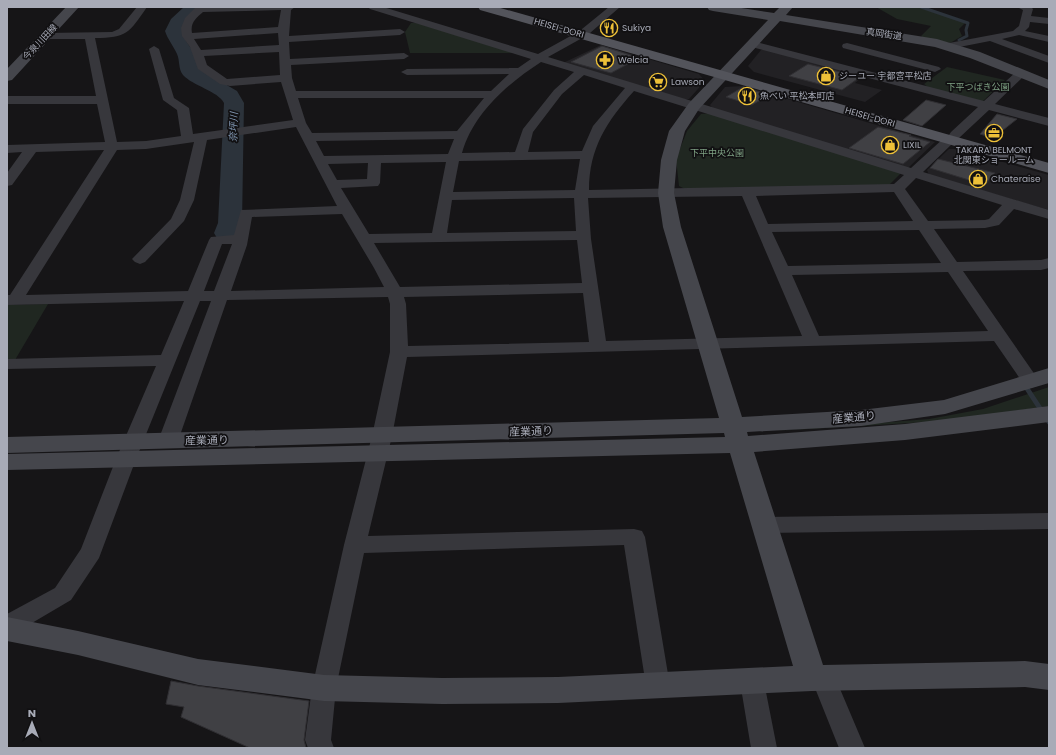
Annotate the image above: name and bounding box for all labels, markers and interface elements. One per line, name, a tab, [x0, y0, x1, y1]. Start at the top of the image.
street label: HEISEI-DORI	[533, 15, 585, 41]
restaurant icon: Sukiya	[599, 18, 619, 38]
street label: 今泉川田線	[20, 21, 60, 63]
place label: Sukiya	[622, 22, 651, 34]
street label: 真岡街道	[865, 26, 903, 42]
pharmacy icon: Welcia	[595, 50, 615, 70]
place label: Welcia	[618, 54, 648, 66]
shop icon: ジーユー 宇都宮平松店	[816, 66, 836, 86]
place label: ジーユー 宇都宮平松店	[839, 70, 931, 82]
supermarket icon: Lawson	[648, 72, 668, 92]
place label: Lawson	[671, 76, 705, 88]
park label: 下平つばき公園	[946, 81, 1010, 93]
restaurant icon: 魚べい 平松本町店	[737, 86, 757, 106]
place label: 魚べい 平松本町店	[760, 90, 834, 102]
street label: HEISEI-DORI	[844, 104, 896, 130]
water label: 奈坪川	[225, 111, 242, 142]
office icon: TAKARA BELMONT 北関東ショールーム	[984, 123, 1004, 143]
shop icon: LIXIL	[880, 135, 900, 155]
place label: LIXIL	[903, 139, 921, 151]
place label: TAKARA BELMONT 北関東ショールーム	[954, 144, 1034, 166]
park label: 下平中央公園	[690, 147, 744, 159]
shop icon: Chateraise	[968, 169, 988, 189]
place label: Chateraise	[991, 173, 1041, 185]
street label: 産業通り	[831, 407, 877, 427]
street label: 産業通り	[509, 422, 553, 440]
street label: 産業通り	[185, 432, 229, 448]
north arrow	[12, 703, 52, 743]
text: N	[28, 705, 36, 721]

